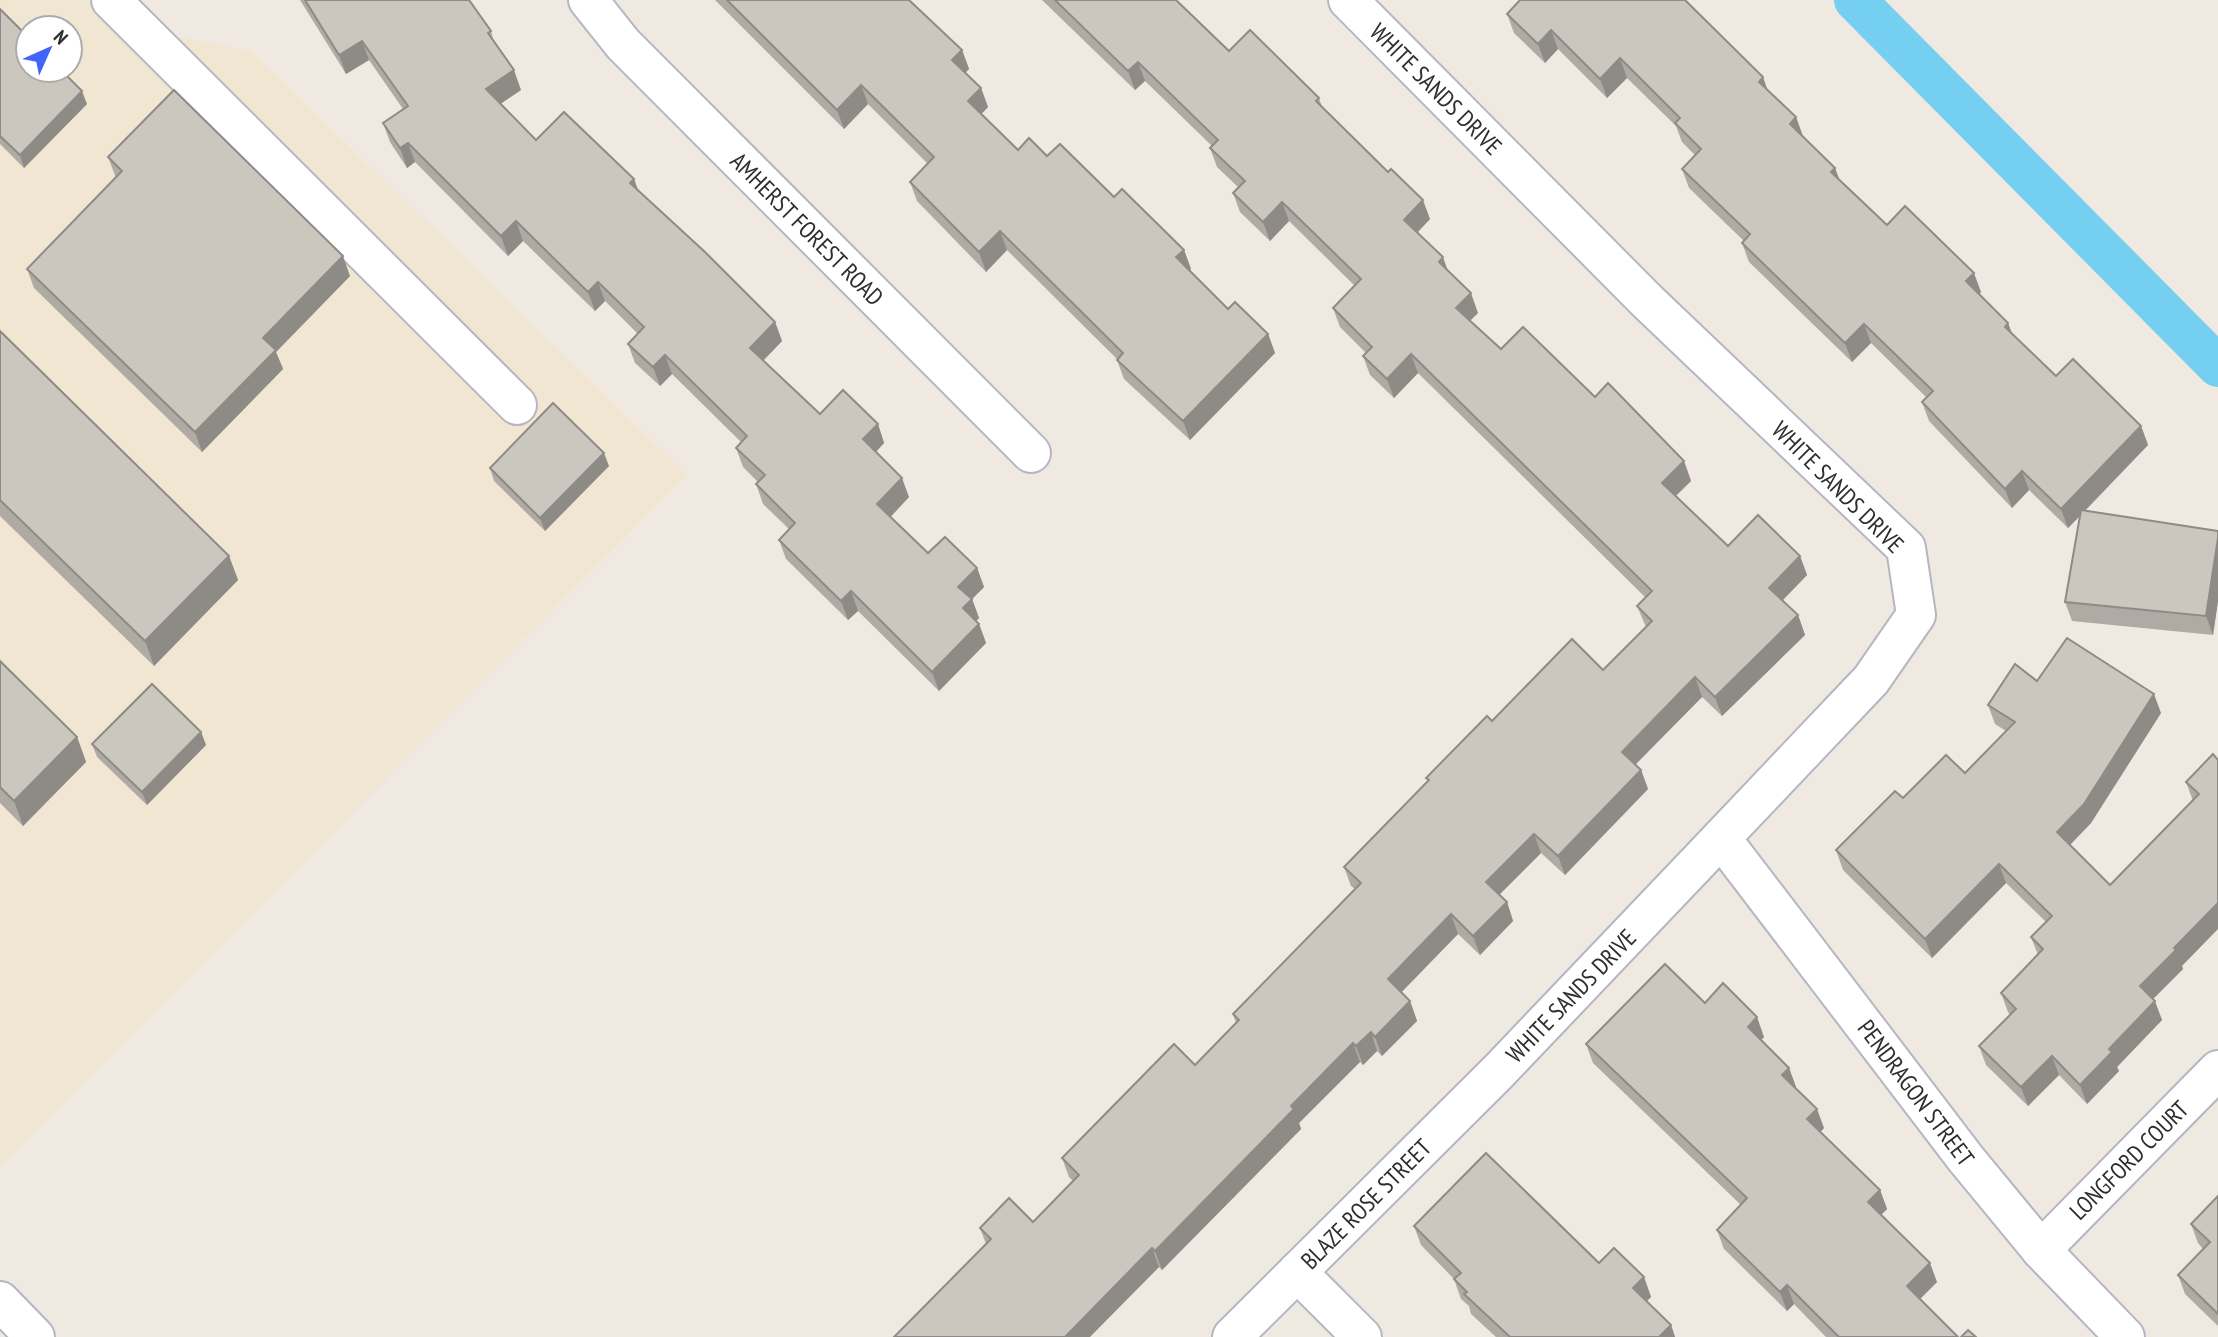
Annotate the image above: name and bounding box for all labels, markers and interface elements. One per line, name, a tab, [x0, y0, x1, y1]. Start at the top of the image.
north arrow	[14, 14, 84, 84]
street label: WHITE SANDS DRIVE	[1363, 16, 1509, 162]
text: N	[49, 25, 73, 49]
street label: AMHERST FOREST ROAD	[724, 146, 890, 312]
street label: WHITE SANDS DRIVE	[1765, 414, 1911, 560]
street label: WHITE SANDS DRIVE	[1499, 923, 1643, 1069]
street label: PENDRAGON STREET	[1851, 1014, 1981, 1173]
street label: LONGFORD COURT	[2063, 1094, 2195, 1226]
street label: BLAZE ROSE STREET	[1294, 1132, 1438, 1276]

